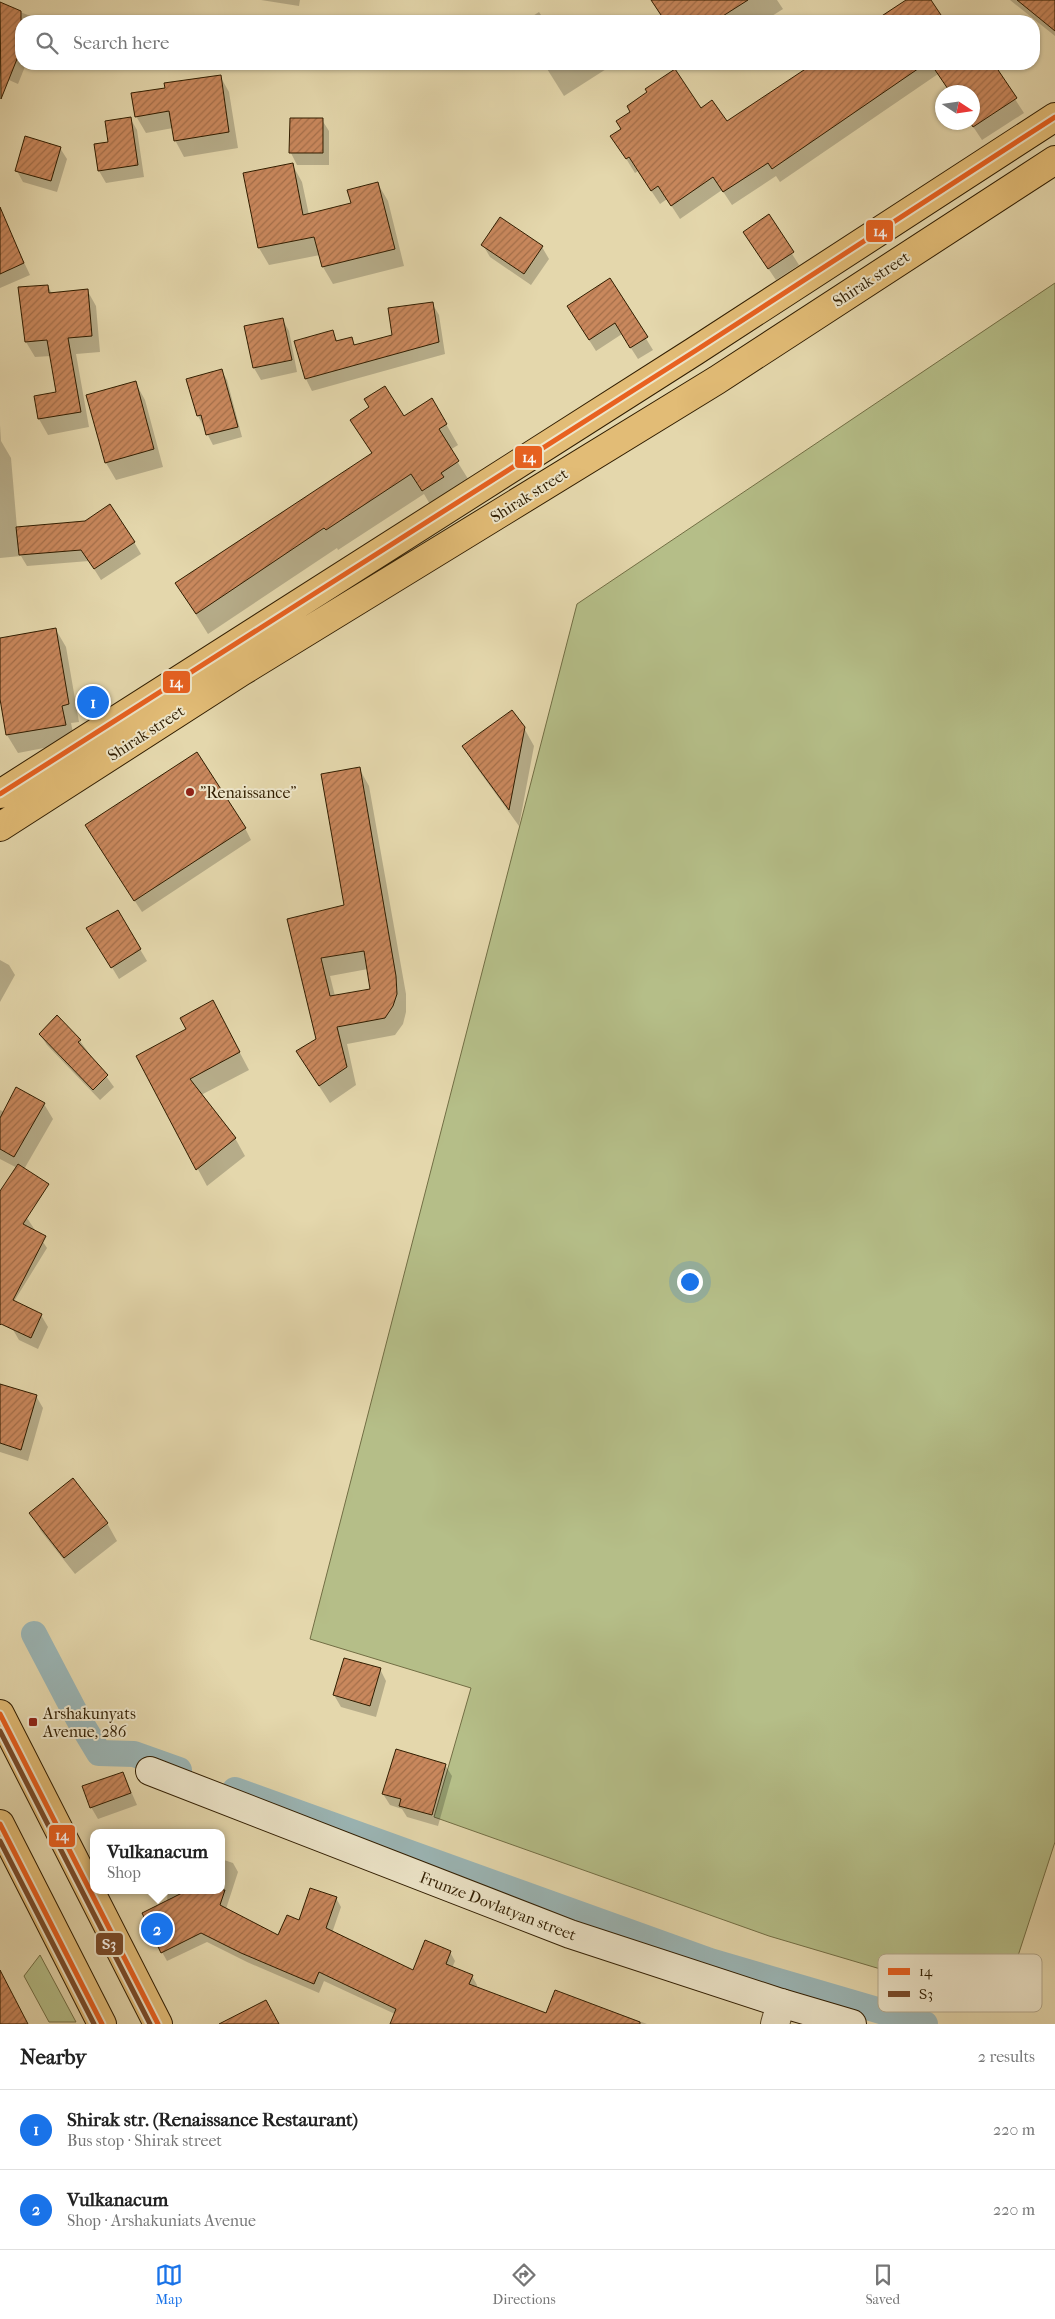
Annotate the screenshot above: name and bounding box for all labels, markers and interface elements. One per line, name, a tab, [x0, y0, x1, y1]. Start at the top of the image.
search box	[15, 15, 1040, 70]
icon: search	[33, 29, 61, 57]
text: Search here	[73, 32, 169, 54]
north arrow	[935, 85, 980, 130]
line badge: 14	[865, 219, 894, 243]
text: 14	[873, 223, 887, 240]
street label: Shirak street	[829, 247, 913, 311]
line badge: 14	[514, 445, 543, 469]
text: 14	[522, 449, 536, 466]
street label: Shirak street	[487, 464, 571, 526]
line badge: 14	[162, 670, 191, 694]
text: 14	[169, 674, 183, 691]
pin: 1	[77, 683, 109, 721]
street label: Shirak street	[104, 701, 188, 765]
place label: "Renaissance"	[200, 783, 297, 802]
marker: "Renaissance"	[184, 786, 196, 798]
your location	[677, 1269, 703, 1295]
place label: Arshakunyats Avenue, 286	[42, 1704, 136, 1741]
marker: Arshakunyats Avenue, 286	[27, 1716, 39, 1728]
line badge: 14	[48, 1824, 76, 1848]
text: 14	[55, 1827, 69, 1844]
popup	[90, 1829, 225, 1894]
text: Vulkanacum	[107, 1841, 208, 1863]
text: Shop	[107, 1863, 141, 1882]
street label: Frunze Dovlatyan street	[417, 1867, 579, 1945]
pin: 2	[141, 1910, 173, 1948]
line badge: Տ3	[95, 1932, 124, 1956]
text: Տ3	[102, 1936, 116, 1953]
legend	[878, 1954, 1042, 2012]
text: 14	[919, 1963, 933, 1980]
text: Տ3	[919, 1986, 933, 2003]
text: Nearby	[20, 2045, 86, 2069]
text: 2 results	[978, 2047, 1035, 2066]
text: Shirak str. (Renaissance Restaurant)	[67, 2109, 358, 2131]
text: 1	[33, 2120, 39, 2139]
text: 220 m	[993, 2120, 1035, 2139]
text: Bus stop · Shirak street	[67, 2131, 222, 2150]
text: Vulkanacum	[67, 2189, 168, 2211]
text: 2	[32, 2200, 40, 2219]
text: 220 m	[993, 2200, 1035, 2219]
text: Shop · Arshakuniats Avenue	[67, 2211, 256, 2230]
tab: Map	[155, 2261, 183, 2308]
tab: Directions	[493, 2261, 556, 2308]
tab: Saved	[865, 2261, 900, 2308]

